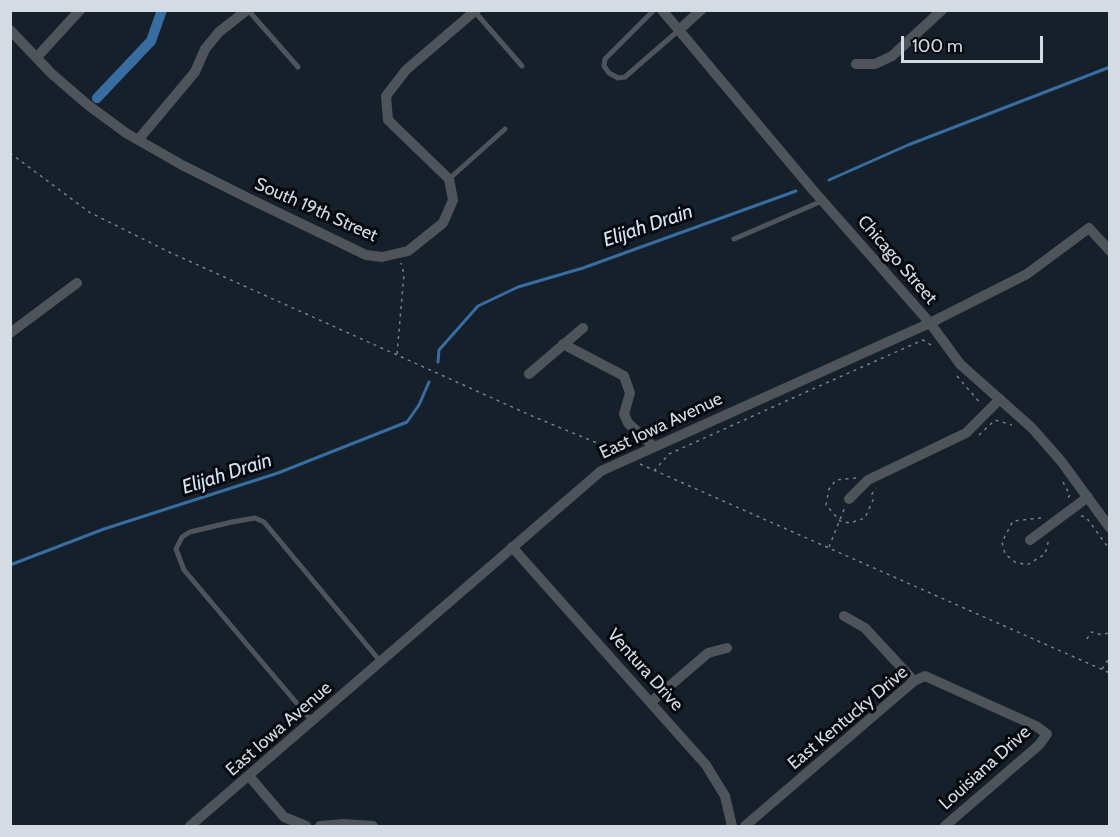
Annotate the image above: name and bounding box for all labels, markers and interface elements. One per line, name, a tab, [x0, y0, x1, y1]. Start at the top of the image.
scale bar	[904, 24, 1046, 62]
text: 100 m	[912, 35, 963, 57]
street label: South 19th Street	[251, 173, 381, 247]
water label: Elijah Drain	[600, 199, 696, 253]
street label: Chicago Street	[853, 211, 941, 309]
street label: East Iowa Avenue	[596, 388, 726, 464]
water label: Elijah Drain	[179, 448, 275, 500]
street label: Ventura Drive	[602, 624, 688, 716]
street label: East Kentucky Drive	[784, 661, 912, 775]
street label: East Iowa Avenue	[222, 677, 336, 781]
street label: Louisiana Drive	[935, 721, 1035, 815]

